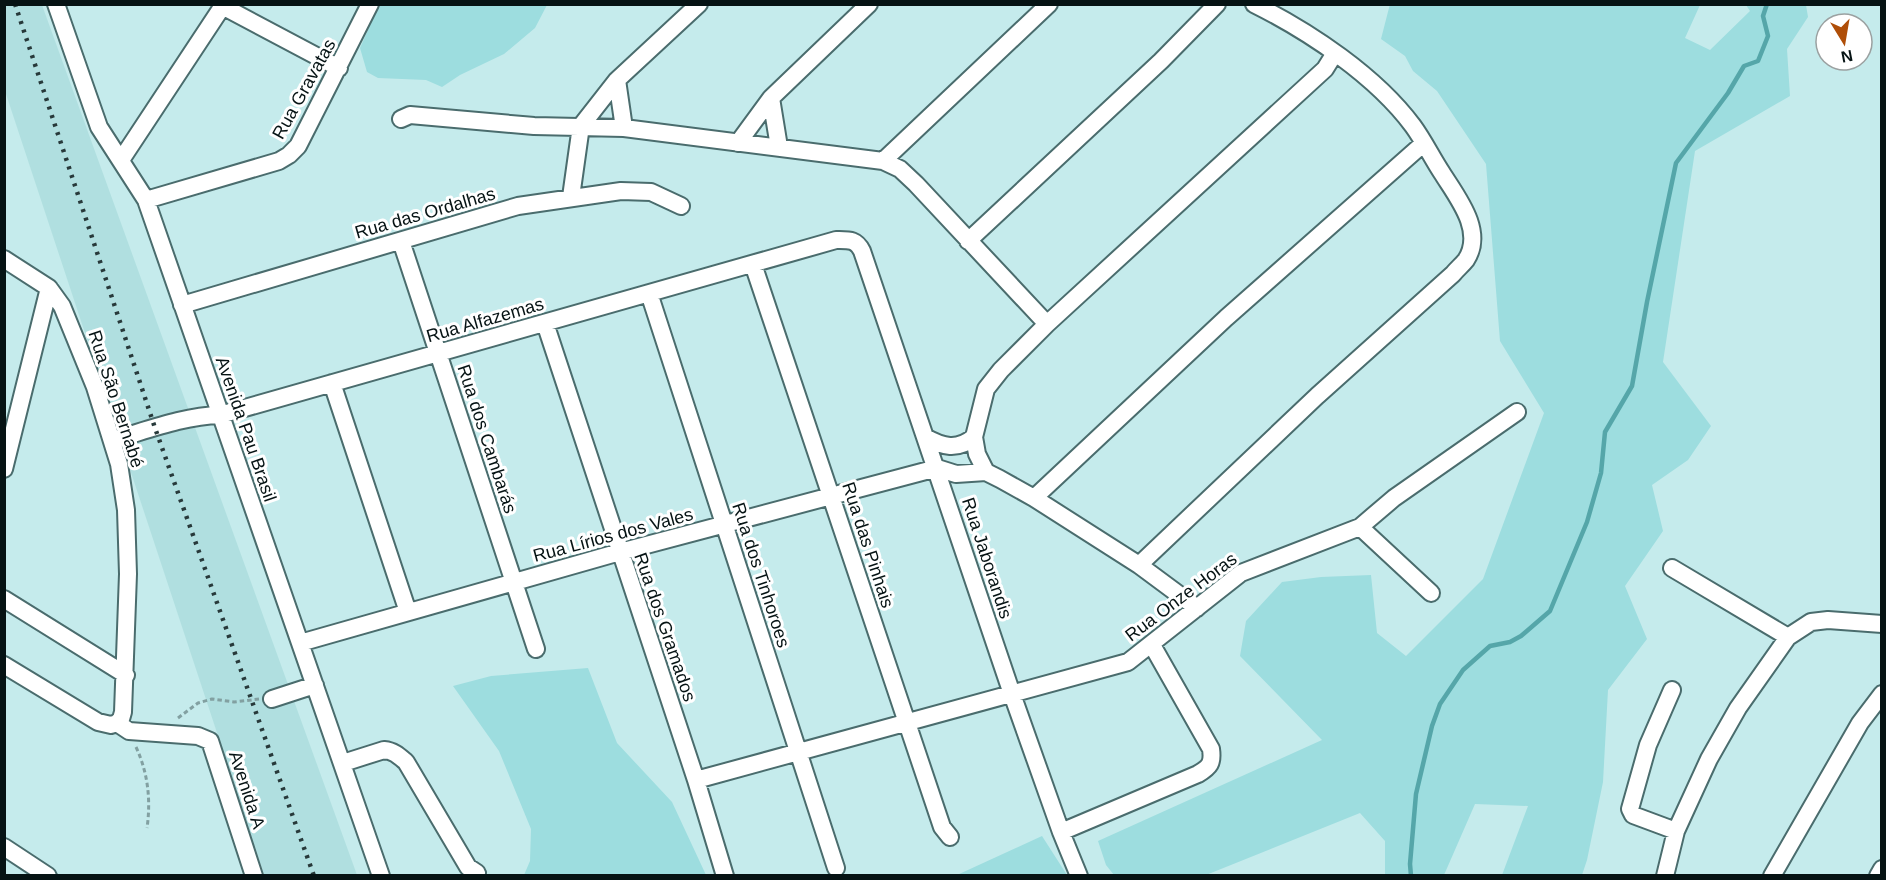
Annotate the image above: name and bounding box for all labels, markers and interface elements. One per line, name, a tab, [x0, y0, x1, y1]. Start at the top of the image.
north arrow	[1814, 12, 1874, 72]
street label: Rua Gravatas	[268, 36, 340, 142]
text: N	[1839, 47, 1854, 66]
street label: Rua das Ordalhas	[353, 183, 497, 243]
street label: Rua Alfazemas	[424, 294, 546, 346]
street label: Rua São Bernabé	[84, 328, 148, 470]
street label: Avenida Pau Brasil	[212, 354, 280, 504]
street label: Rua dos Cambarás	[454, 362, 520, 516]
street label: Rua das Pinhais	[838, 480, 898, 610]
street label: Rua Jaborandis	[958, 495, 1016, 621]
street label: Rua dos Tinhoroes	[728, 500, 794, 650]
street label: Rua Lírios dos Vales	[531, 504, 695, 566]
street label: Rua Onze Horas	[1121, 549, 1241, 645]
street label: Rua dos Gramados	[630, 550, 700, 704]
street label: Avenida A	[225, 749, 269, 831]

